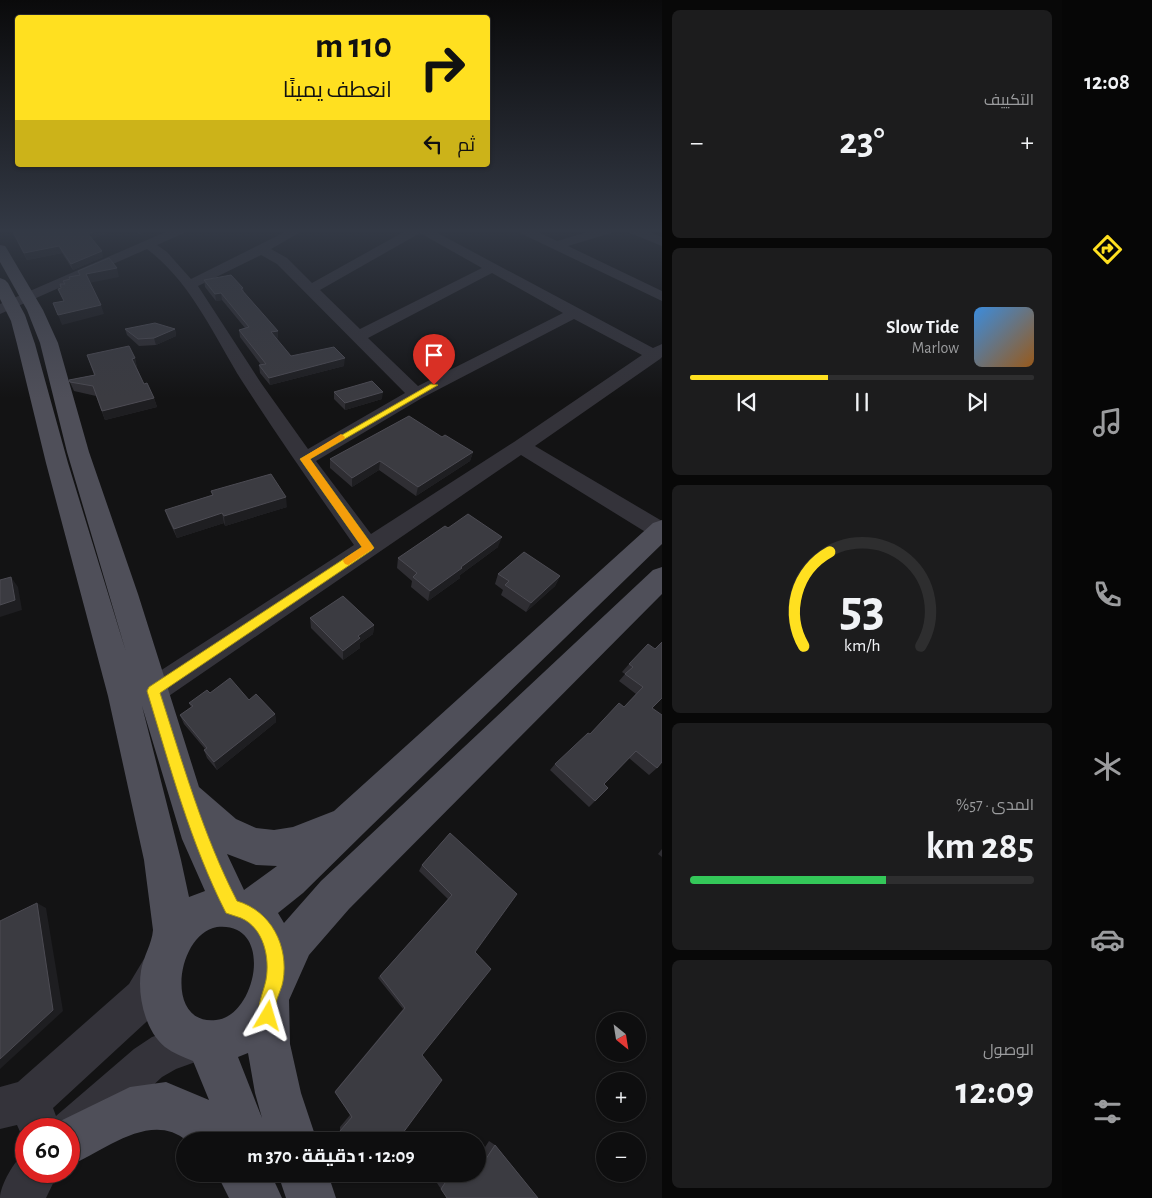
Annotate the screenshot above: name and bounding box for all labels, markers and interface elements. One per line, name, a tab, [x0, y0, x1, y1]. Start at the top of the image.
text: 110 m	[315, 29, 392, 64]
icon: right	[410, 35, 475, 100]
text: 12:08	[1084, 71, 1130, 93]
text: انعطف يمينًا	[283, 79, 392, 101]
text: التكييف	[984, 92, 1034, 108]
text: 23°	[839, 123, 885, 161]
text: −	[690, 129, 703, 157]
text: +	[1021, 129, 1034, 157]
icon: left	[419, 130, 447, 158]
text: ثم	[457, 136, 475, 155]
icon: directions	[1090, 232, 1125, 267]
text: Slow Tide	[886, 318, 959, 337]
pin	[413, 334, 455, 385]
text: Marlow	[912, 340, 959, 356]
icon: arrive	[420, 341, 448, 369]
icon: previous	[733, 388, 761, 416]
icon: pause	[848, 388, 876, 416]
icon: next	[963, 388, 991, 416]
icon: music	[1090, 405, 1125, 440]
icon: phone	[1090, 577, 1125, 612]
text: 53	[840, 583, 884, 635]
text: km/h	[844, 637, 880, 655]
icon: climate	[1090, 749, 1125, 784]
text: المدى · 57%	[956, 797, 1034, 813]
text: 285 km	[926, 828, 1034, 866]
icon: car	[1090, 922, 1125, 957]
position arrow	[241, 989, 293, 1041]
north arrow	[596, 1012, 646, 1062]
map controls	[596, 1012, 646, 1182]
text: الوصول	[983, 1042, 1034, 1058]
button: +	[596, 1072, 646, 1122]
text: 12:09	[956, 1073, 1034, 1111]
icon: filters	[1090, 1094, 1125, 1129]
speed limit sign: 60	[15, 1118, 80, 1183]
button: −	[596, 1132, 646, 1182]
text: 12:09 · 1 دقيقة · 370 m	[247, 1147, 415, 1166]

